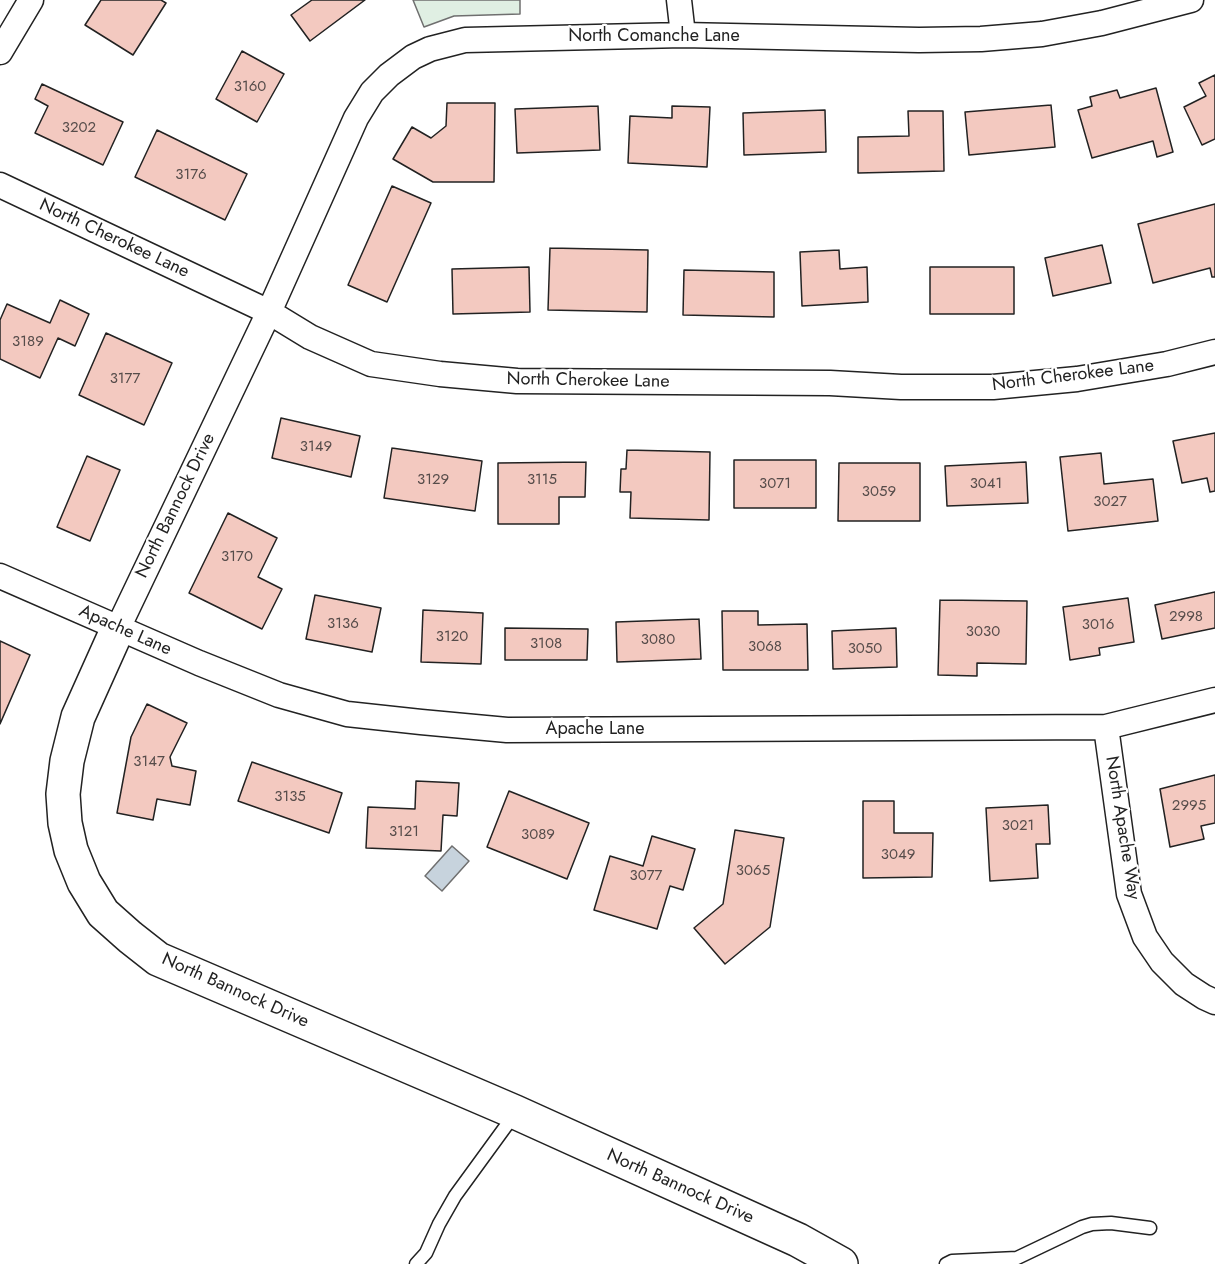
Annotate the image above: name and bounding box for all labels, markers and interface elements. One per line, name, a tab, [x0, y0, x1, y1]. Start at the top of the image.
street label: North Comanche Lane	[568, 26, 740, 48]
house number: 3160	[234, 78, 266, 96]
house number: 3202	[62, 119, 96, 137]
house number: 3176	[175, 166, 207, 184]
street label: North Cherokee Lane	[36, 195, 192, 283]
house number: 3189	[12, 333, 44, 351]
street label: North Cherokee Lane	[991, 355, 1155, 397]
street label: North Cherokee Lane	[506, 369, 670, 393]
house number: 3177	[110, 370, 140, 388]
street label: North Bannock Drive	[132, 430, 220, 582]
house number: 3149	[300, 438, 332, 456]
house number: 3129	[417, 471, 449, 489]
house number: 3115	[527, 471, 557, 489]
house number: 3071	[759, 475, 791, 493]
house number: 3041	[970, 475, 1002, 493]
house number: 3059	[862, 483, 896, 501]
house number: 3027	[1093, 493, 1127, 511]
house number: 3170	[221, 548, 253, 566]
street label: Apache Lane	[75, 601, 175, 661]
house number: 2998	[1169, 608, 1203, 626]
house number: 3136	[327, 615, 359, 633]
house number: 3016	[1082, 616, 1114, 634]
house number: 3030	[966, 623, 1000, 641]
house number: 3120	[436, 628, 468, 646]
house number: 3080	[641, 631, 675, 649]
house number: 3108	[530, 635, 562, 653]
house number: 3068	[748, 638, 782, 656]
house number: 3050	[848, 640, 882, 658]
street label: Apache Lane	[546, 719, 644, 741]
house number: 3147	[133, 753, 165, 771]
street label: North Apache Way	[1100, 755, 1144, 901]
house number: 3135	[274, 788, 306, 806]
house number: 2995	[1172, 797, 1206, 815]
house number: 3021	[1002, 817, 1034, 835]
house number: 3121	[389, 823, 419, 841]
house number: 3089	[521, 826, 555, 844]
house number: 3049	[881, 846, 915, 864]
house number: 3065	[736, 862, 770, 880]
house number: 3077	[630, 867, 662, 885]
street label: North Bannock Drive	[158, 949, 312, 1033]
street label: North Bannock Drive	[603, 1145, 757, 1229]

